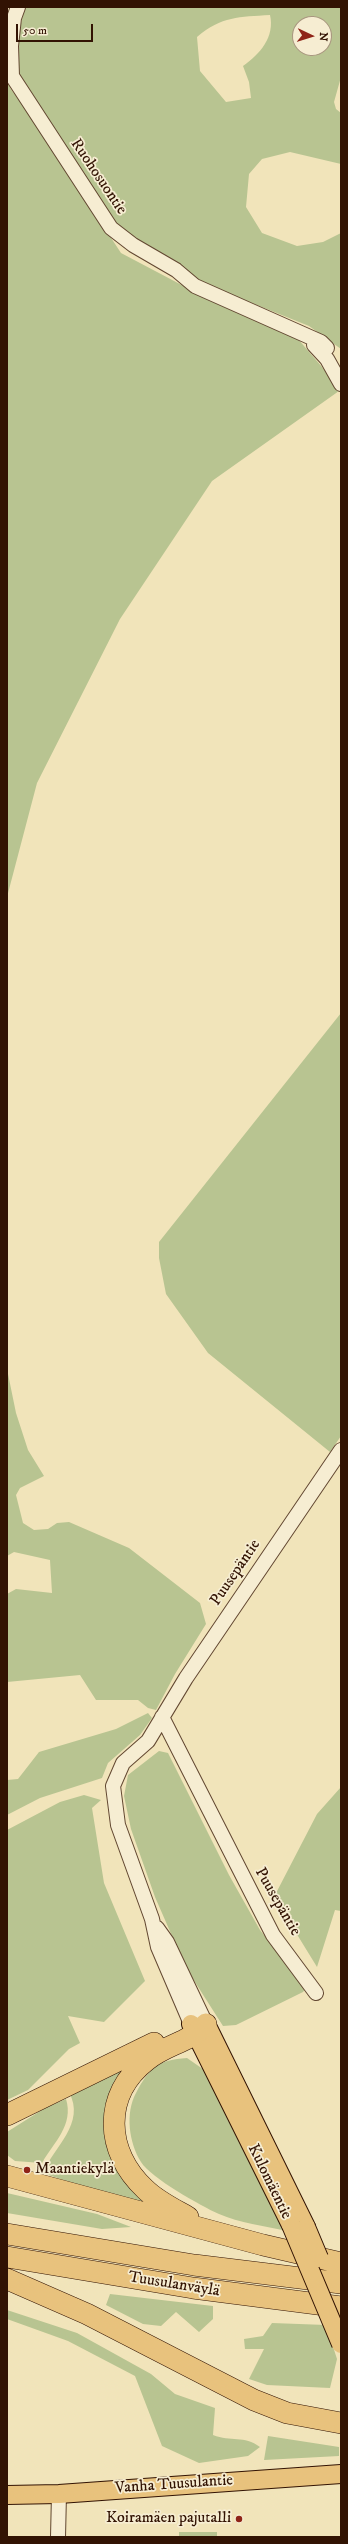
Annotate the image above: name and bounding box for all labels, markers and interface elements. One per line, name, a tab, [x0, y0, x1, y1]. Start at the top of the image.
scale bar	[18, 16, 95, 42]
north arrow	[292, 16, 332, 56]
text: 50 m	[23, 23, 47, 38]
text: N	[316, 32, 330, 42]
street label: Ruohosuontie	[66, 135, 130, 219]
street label: Puusepäntie	[207, 1536, 265, 1610]
street label: Puusepäntie	[250, 1864, 304, 1940]
street label: Kulomäentie	[243, 2141, 295, 2223]
place label: Maantiekylä	[35, 2160, 114, 2180]
marker: Maantiekylä	[22, 2165, 32, 2175]
street label: Tuusulanväylä	[127, 2268, 221, 2302]
street label: Vanha Tuusulantie	[114, 2471, 234, 2499]
place label: Koiramäen pajutalli	[106, 2509, 231, 2529]
marker: Koiramäen pajutalli	[234, 2514, 244, 2524]

